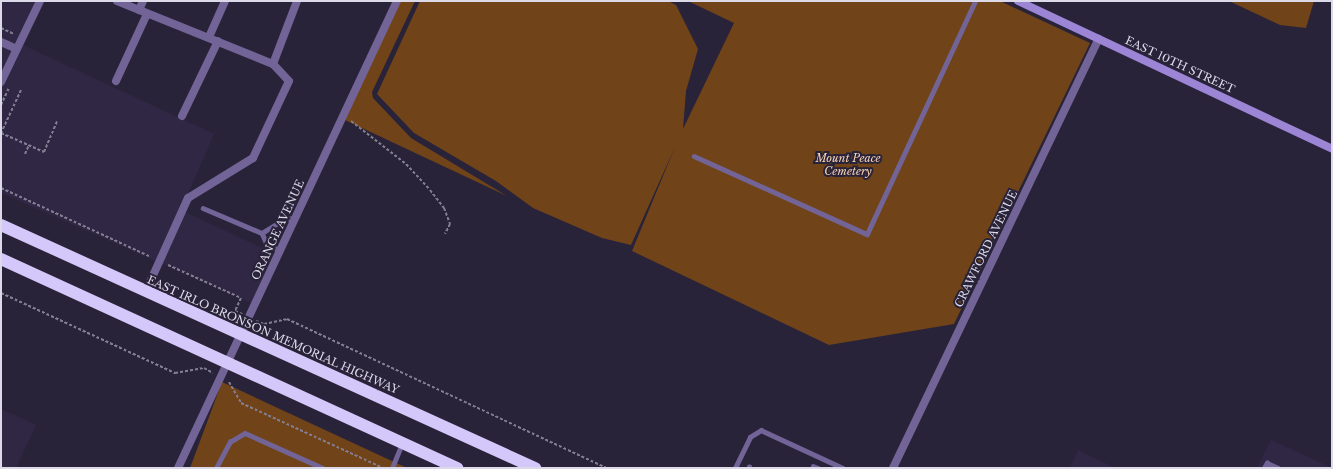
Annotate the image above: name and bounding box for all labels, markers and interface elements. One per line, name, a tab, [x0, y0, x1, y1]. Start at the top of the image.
street label: EAST 10TH STREET	[1123, 34, 1237, 96]
park label: Mount Peace Cemetery	[815, 152, 881, 178]
street label: ORANGE AVENUE	[249, 178, 307, 282]
street label: CRAWFORD AVENUE	[952, 188, 1020, 310]
street label: EAST IRLO BRONSON MEMORIAL HIGHWAY	[145, 273, 401, 397]

